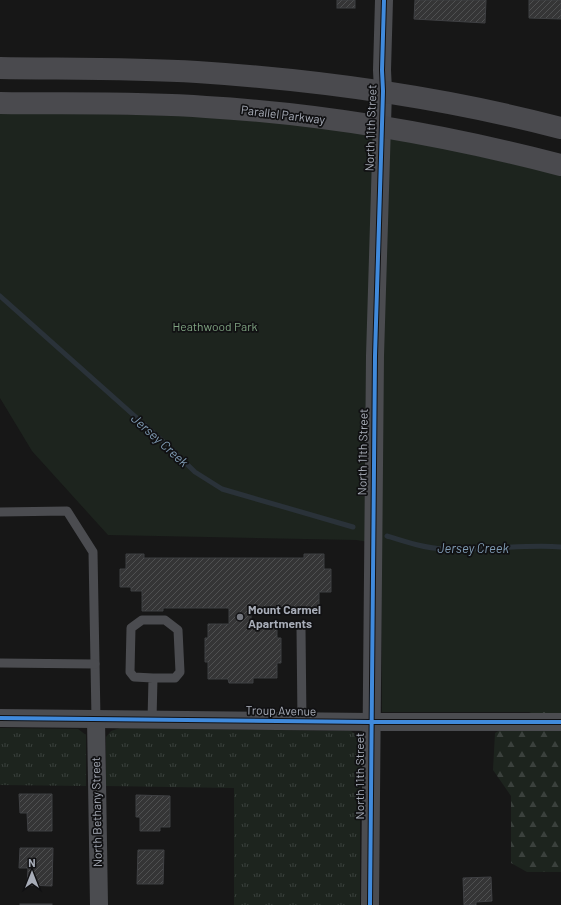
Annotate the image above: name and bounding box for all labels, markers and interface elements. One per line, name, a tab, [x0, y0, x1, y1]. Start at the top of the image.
street label: North 11th Street	[361, 84, 379, 172]
street label: Parallel Parkway	[240, 102, 326, 126]
park label: Heathwood Park	[172, 319, 258, 333]
street label: North 11th Street	[354, 408, 370, 496]
water label: Jersey Creek	[128, 410, 192, 470]
water label: Jersey Creek	[437, 540, 509, 556]
place label: Mount Carmel Apartments	[248, 602, 321, 630]
marker: Mount Carmel Apartments	[235, 612, 245, 622]
street label: Troup Avenue	[246, 702, 316, 718]
street label: North 11th Street	[352, 733, 366, 819]
street label: North Bethany Street	[88, 757, 104, 867]
north arrow	[12, 853, 52, 893]
text: N	[28, 856, 36, 869]

